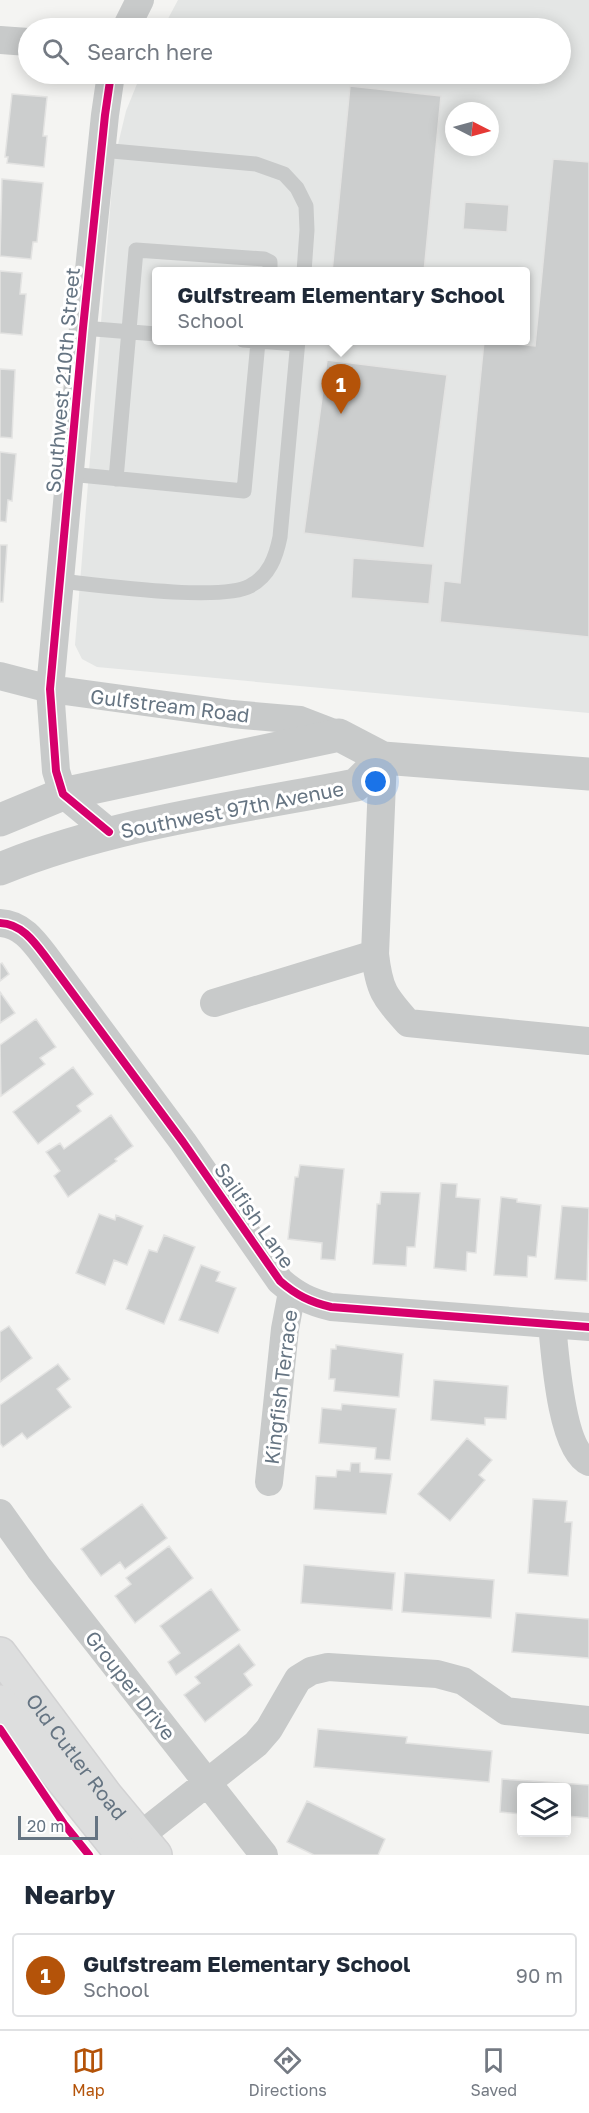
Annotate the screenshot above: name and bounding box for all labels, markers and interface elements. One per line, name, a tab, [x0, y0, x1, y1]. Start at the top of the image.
search box	[18, 18, 571, 84]
icon: search	[39, 35, 72, 68]
text: Search here	[87, 38, 213, 65]
north arrow	[445, 102, 499, 156]
street label: Southwest 210th Street	[40, 266, 84, 494]
popup	[152, 267, 530, 345]
text: Gulfstream Elementary School	[177, 281, 505, 308]
text: School	[177, 308, 244, 332]
pin: 1	[322, 364, 360, 414]
street label: Gulfstream Road	[89, 683, 251, 727]
your location	[361, 767, 390, 796]
street label: Southwest 97th Avenue	[118, 776, 346, 842]
street label: Sailfish Lane	[210, 1158, 300, 1272]
street label: Kingfish Terrace	[259, 1308, 301, 1466]
street label: Grouper Drive	[81, 1626, 181, 1744]
street label: Old Cutler Road	[22, 1689, 132, 1824]
map controls	[517, 1783, 571, 1837]
button: layers	[517, 1783, 571, 1837]
scale bar	[18, 1813, 98, 1840]
text: 20 m	[27, 1816, 64, 1836]
text: Nearby	[24, 1879, 115, 1910]
text: Gulfstream Elementary School	[83, 1950, 410, 1977]
text: 1	[40, 1963, 51, 1987]
text: 90 m	[516, 1963, 563, 1987]
text: School	[83, 1977, 149, 2001]
tab: Map	[72, 2044, 105, 2100]
tab: Directions	[249, 2044, 327, 2100]
tab: Saved	[470, 2044, 517, 2100]

